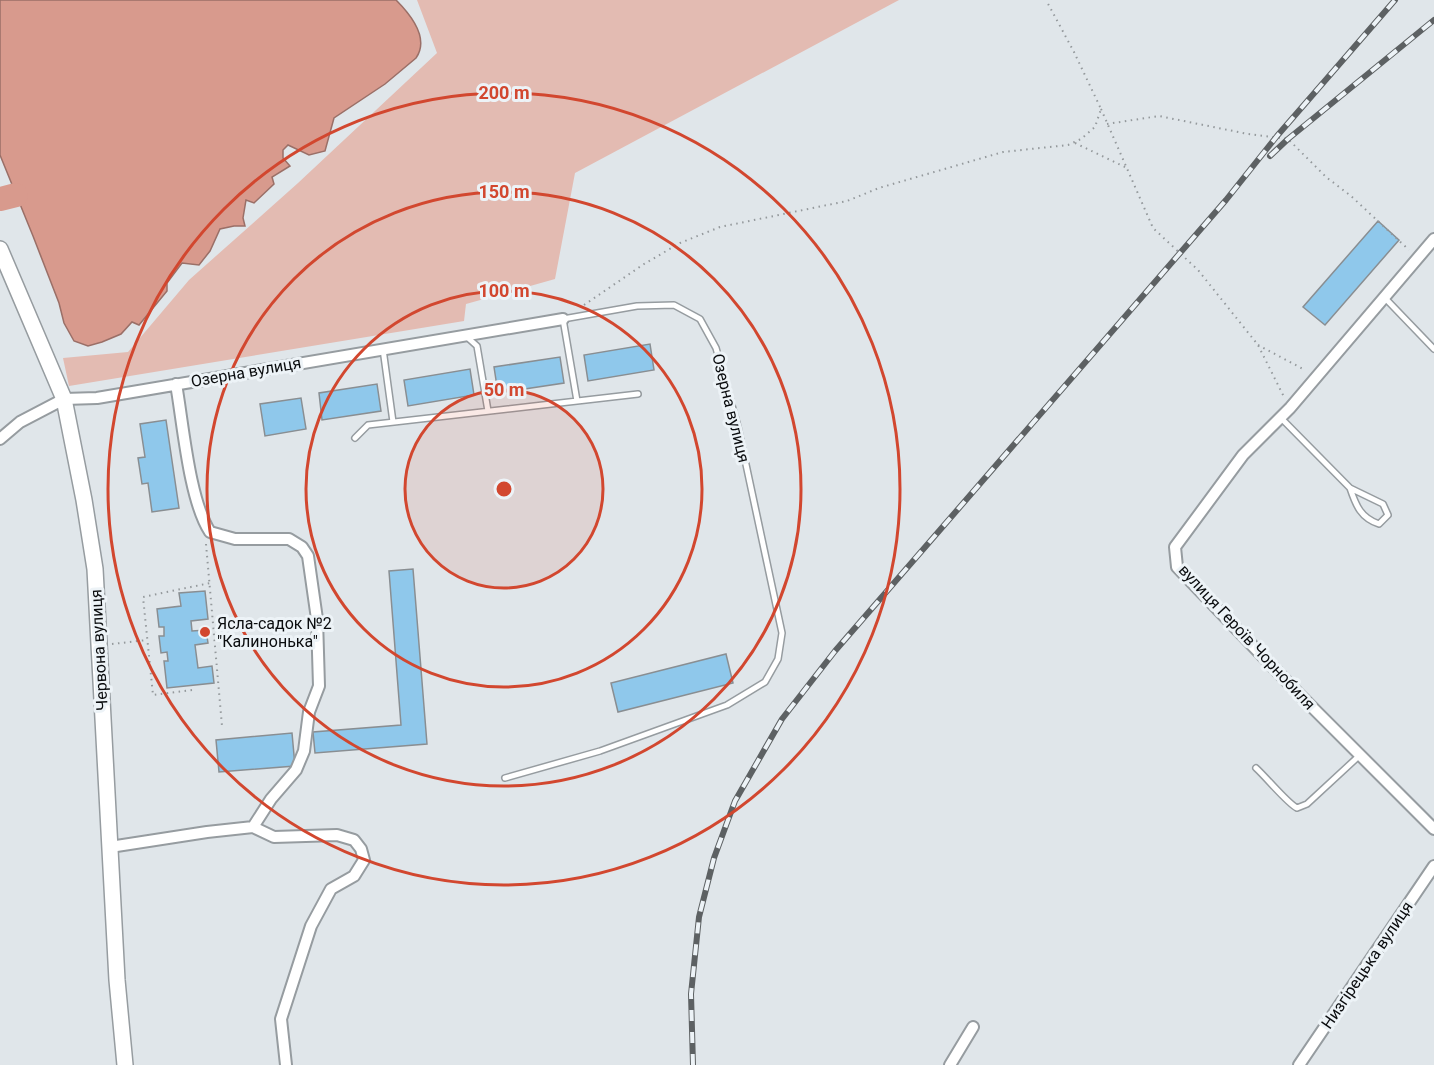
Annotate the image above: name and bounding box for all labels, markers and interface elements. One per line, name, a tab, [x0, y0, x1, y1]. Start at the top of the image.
text: 200 m	[478, 82, 530, 103]
text: 150 m	[478, 181, 530, 202]
text: 100 m	[478, 280, 530, 301]
street label: Озерна вулиця	[708, 352, 754, 464]
street label: Озерна вулиця	[189, 353, 303, 391]
text: 50 m	[484, 379, 524, 400]
centre of rings	[494, 479, 514, 499]
street label: вулиця Героїв Чорнобиля	[1175, 560, 1319, 714]
street label: Червона вулиця	[86, 589, 112, 711]
place label: Ясла-садок №2 "Калинонька"	[217, 614, 332, 651]
marker: Ясла-садок №2 "Калинонька"	[198, 625, 212, 639]
street label: Низгірецька вулиця	[1317, 898, 1417, 1032]

